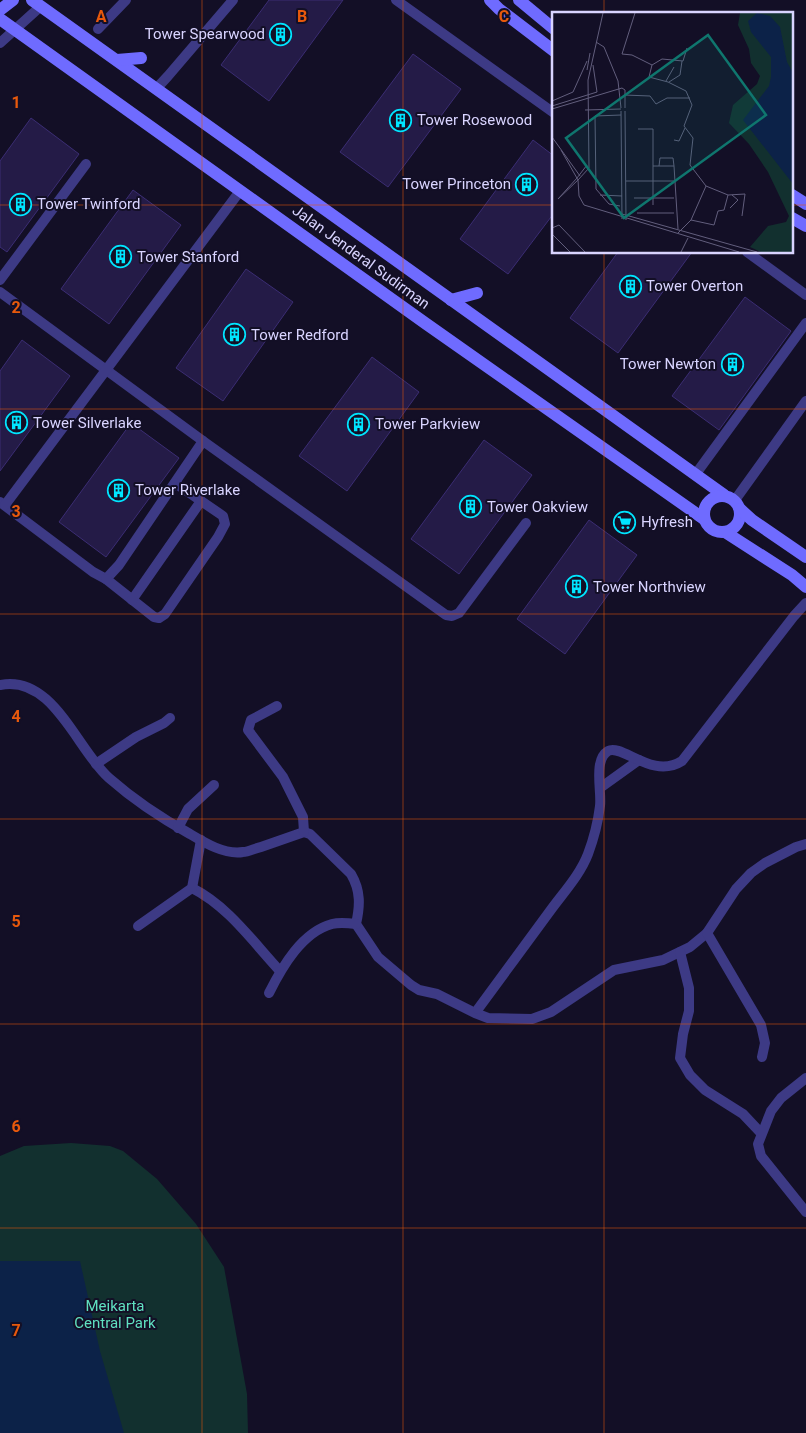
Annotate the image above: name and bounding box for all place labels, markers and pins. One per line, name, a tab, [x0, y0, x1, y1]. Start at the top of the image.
building icon: Tower Spearwood	[269, 22, 293, 46]
place label: Tower Spearwood	[145, 25, 265, 43]
building icon: Tower Rosewood	[389, 108, 413, 132]
place label: Tower Rosewood	[417, 111, 532, 129]
building icon: Tower Princeton	[515, 172, 539, 196]
place label: Tower Princeton	[402, 175, 511, 193]
building icon: Tower Twinford	[9, 192, 33, 216]
place label: Tower Twinford	[37, 195, 140, 213]
building icon: Tower Stanford	[109, 245, 133, 269]
place label: Tower Stanford	[137, 248, 239, 266]
building icon: Tower Overton	[618, 274, 642, 298]
place label: Tower Overton	[646, 277, 743, 295]
building icon: Tower Redford	[223, 323, 247, 347]
place label: Tower Redford	[251, 326, 349, 344]
building icon: Tower Newton	[720, 352, 744, 376]
place label: Tower Newton	[620, 355, 716, 373]
building icon: Tower Silverlake	[5, 411, 29, 435]
building icon: Tower Parkview	[347, 412, 371, 436]
place label: Tower Silverlake	[33, 414, 141, 432]
place label: Tower Parkview	[375, 415, 480, 433]
building icon: Tower Riverlake	[107, 478, 131, 502]
place label: Tower Riverlake	[135, 481, 240, 499]
building icon: Tower Oakview	[459, 495, 483, 519]
place label: Tower Oakview	[487, 498, 588, 516]
supermarket icon: Hyfresh	[613, 510, 637, 534]
place label: Hyfresh	[641, 513, 693, 531]
building icon: Tower Northview	[565, 575, 589, 599]
place label: Tower Northview	[593, 578, 706, 596]

